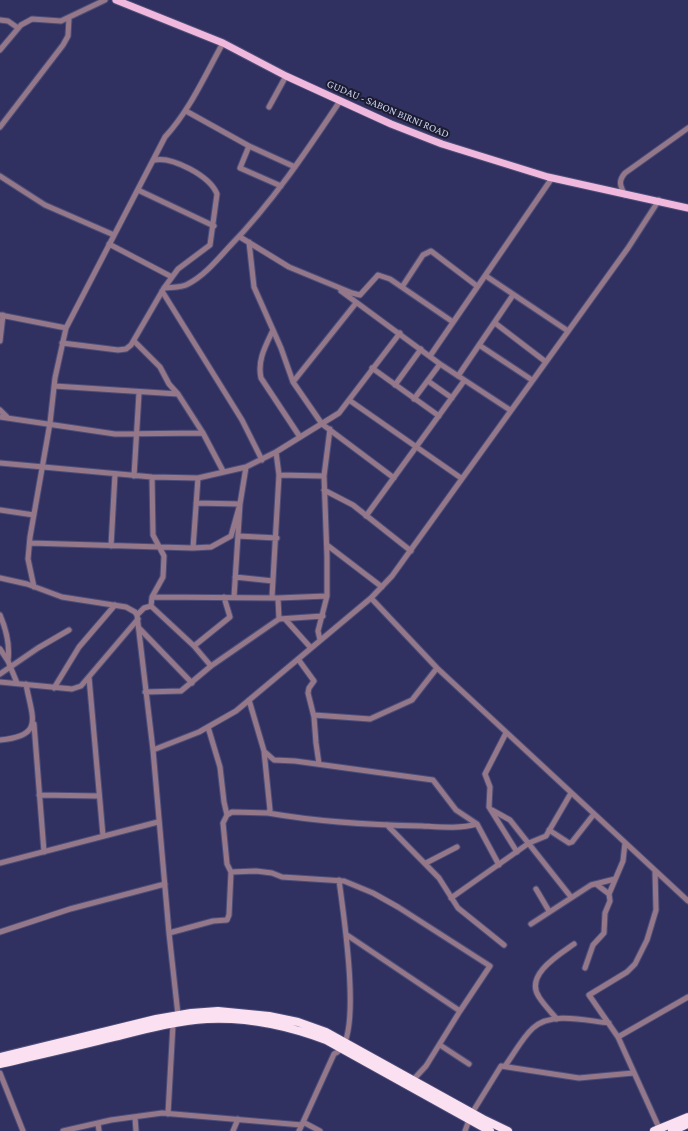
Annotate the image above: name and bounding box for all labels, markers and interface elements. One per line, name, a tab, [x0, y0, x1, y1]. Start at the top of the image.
street label: GUDAU - SABON BIRNI ROAD	[325, 77, 451, 141]

